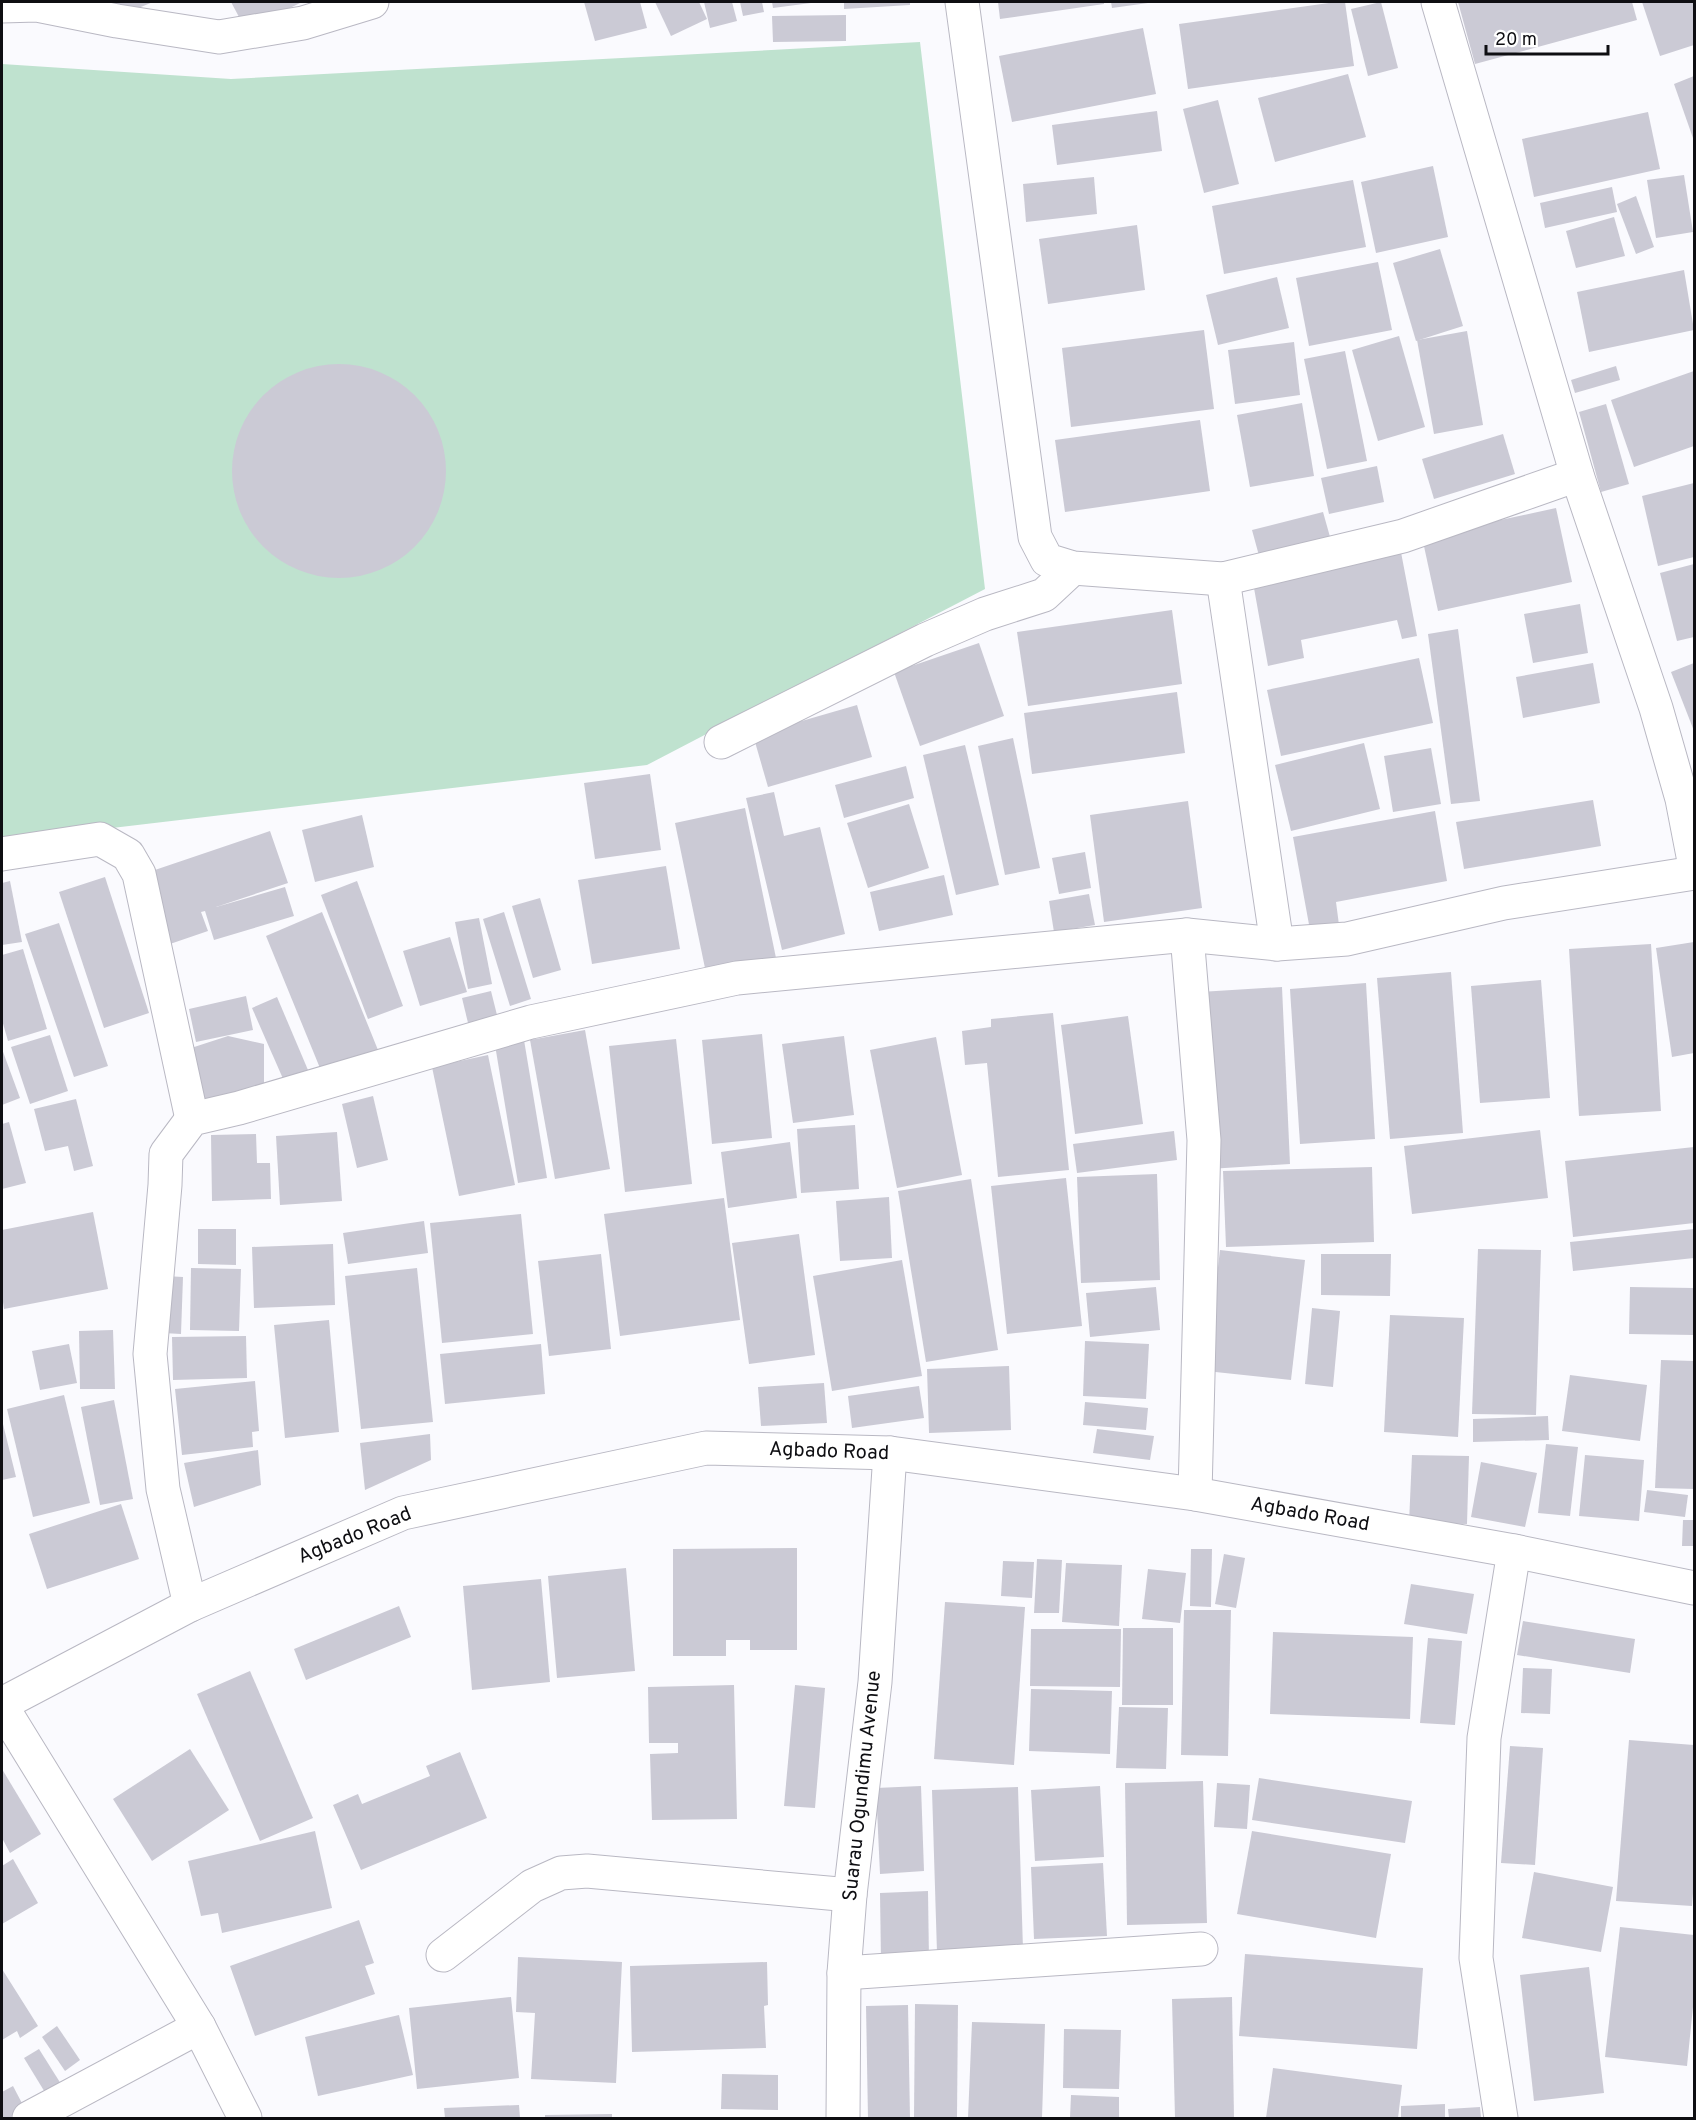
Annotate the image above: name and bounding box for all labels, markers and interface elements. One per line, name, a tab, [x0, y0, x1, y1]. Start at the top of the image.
scale bar	[1486, 18, 1608, 56]
text: 20 m	[1495, 29, 1537, 52]
street label: Agbado Road	[768, 1437, 890, 1467]
street label: Agbado Road	[1248, 1492, 1372, 1538]
street label: Agbado Road	[294, 1501, 416, 1571]
street label: Suarau Ogundimu Avenue	[838, 1669, 888, 1903]

